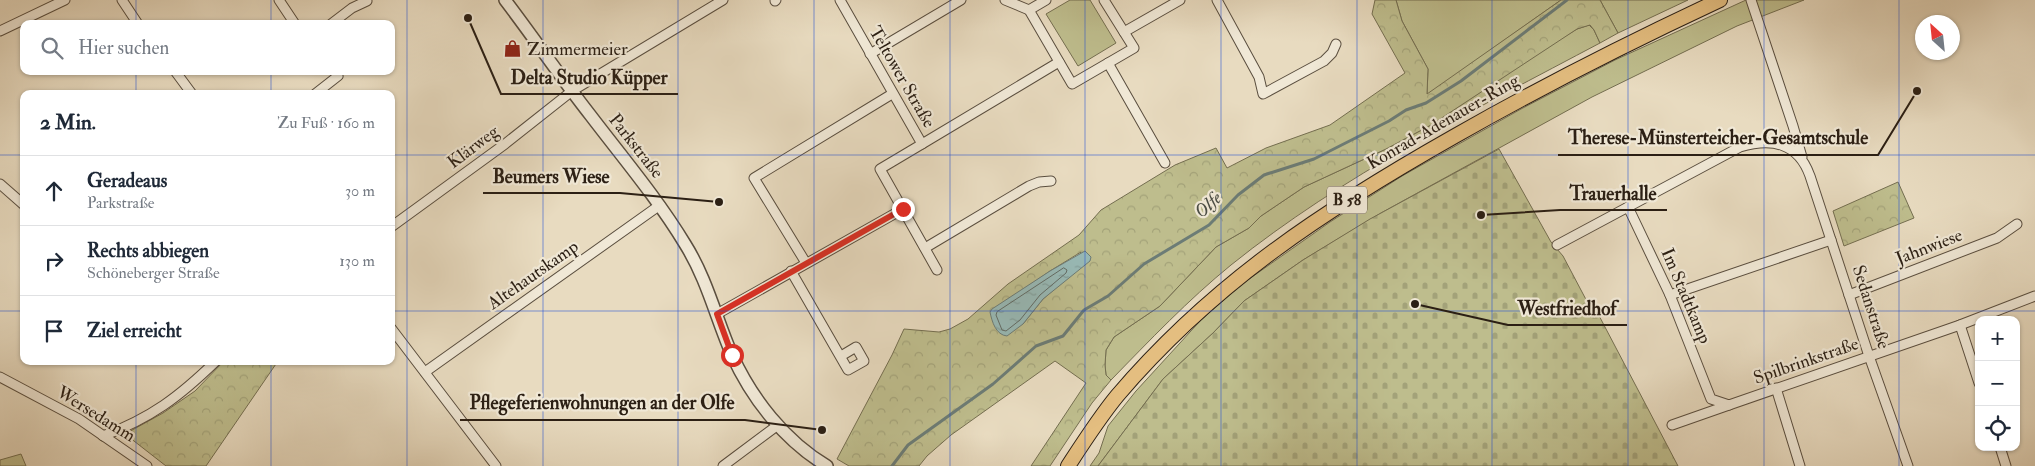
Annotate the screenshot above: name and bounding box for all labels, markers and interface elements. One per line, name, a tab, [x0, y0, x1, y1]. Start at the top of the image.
north arrow	[1915, 15, 1960, 60]
search box	[20, 20, 395, 75]
street label: Teltower Straße	[864, 22, 941, 132]
icon: search	[38, 34, 66, 62]
text: Hier suchen	[78, 36, 169, 60]
place label: Zimmermeier	[527, 38, 628, 61]
shop icon: Zimmermeier	[503, 39, 523, 59]
callout: Delta Studio Küpper	[501, 60, 678, 94]
text: Delta Studio Küpper	[510, 66, 668, 91]
street label: Konrad-Adenauer-Ring	[1363, 68, 1524, 175]
text: 2 Min.	[40, 109, 96, 136]
street label: Parkstraße	[604, 109, 669, 183]
text: Zu Fuß · 160 m	[277, 113, 375, 133]
street label: Klärweg	[443, 119, 504, 174]
callout: Therese-Münsterteicher-Gesamtschule	[1558, 121, 1878, 155]
text: Therese-Münsterteicher-Gesamtschule	[1567, 126, 1868, 150]
callout: Beumers Wiese	[483, 159, 620, 193]
text: Beumers Wiese	[492, 165, 610, 189]
text: Geradeaus	[87, 169, 167, 193]
callout: Trauerhalle	[1560, 176, 1667, 210]
icon: ahead	[40, 177, 68, 205]
text: 30 m	[345, 181, 375, 201]
text: Trauerhalle	[1568, 182, 1657, 206]
water label: Olfe	[1189, 186, 1227, 224]
road number: B 58	[1327, 186, 1367, 214]
text: Parkstraße	[87, 193, 155, 213]
route end	[892, 198, 915, 221]
street label: Jahnwiese	[1891, 224, 1966, 271]
street label: Altehautskamp	[482, 235, 583, 315]
text: Rechts abbiegen	[87, 239, 209, 263]
street label: Im Stadtkamp	[1656, 245, 1716, 347]
icon: right	[40, 247, 68, 275]
text: 130 m	[339, 251, 375, 271]
street label: Sedanstraße	[1847, 262, 1895, 352]
text: Schöneberger Straße	[87, 263, 220, 283]
callout: Westfriedhof	[1508, 291, 1627, 325]
text: Westfriedhof	[1516, 297, 1619, 321]
map controls	[1975, 316, 2020, 451]
button: +	[1975, 316, 2020, 361]
icon: arrive	[40, 317, 68, 345]
text: Ziel erreicht	[87, 319, 182, 343]
street label: Spilbrinkstraße	[1750, 332, 1862, 390]
route start	[721, 344, 744, 367]
button: −	[1975, 361, 2020, 406]
street label: Wersedamm	[51, 380, 140, 447]
callout: Pflegeferienwohnungen an der Olfe	[460, 386, 745, 420]
text: Pflegeferienwohnungen an der Olfe	[470, 391, 735, 416]
button: locate	[1975, 406, 2020, 451]

